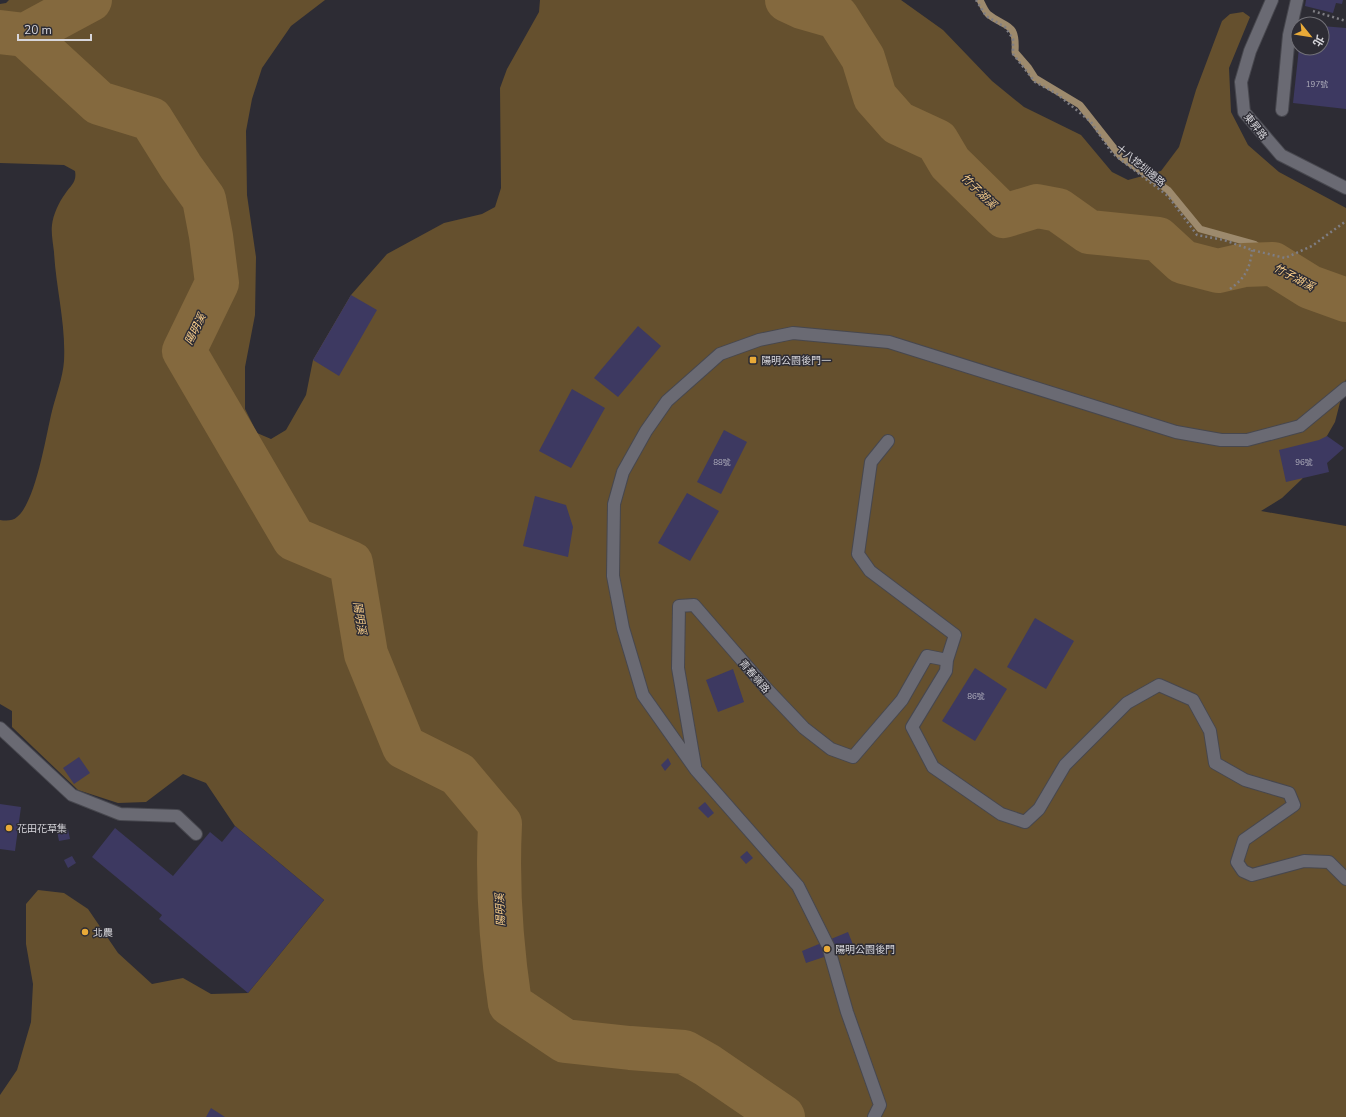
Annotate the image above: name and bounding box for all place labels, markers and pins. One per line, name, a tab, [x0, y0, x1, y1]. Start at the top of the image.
place label: 陽明公園後門一	[761, 354, 831, 368]
marker: 陽明公園後門一	[748, 355, 758, 365]
place label: 花田花草集	[17, 822, 67, 836]
marker: 花田花草集	[4, 823, 14, 833]
place label: 北農	[93, 926, 113, 940]
marker: 北農	[80, 927, 90, 937]
place label: 陽明公園後門	[835, 943, 895, 957]
marker: 陽明公園後門	[822, 944, 832, 954]

